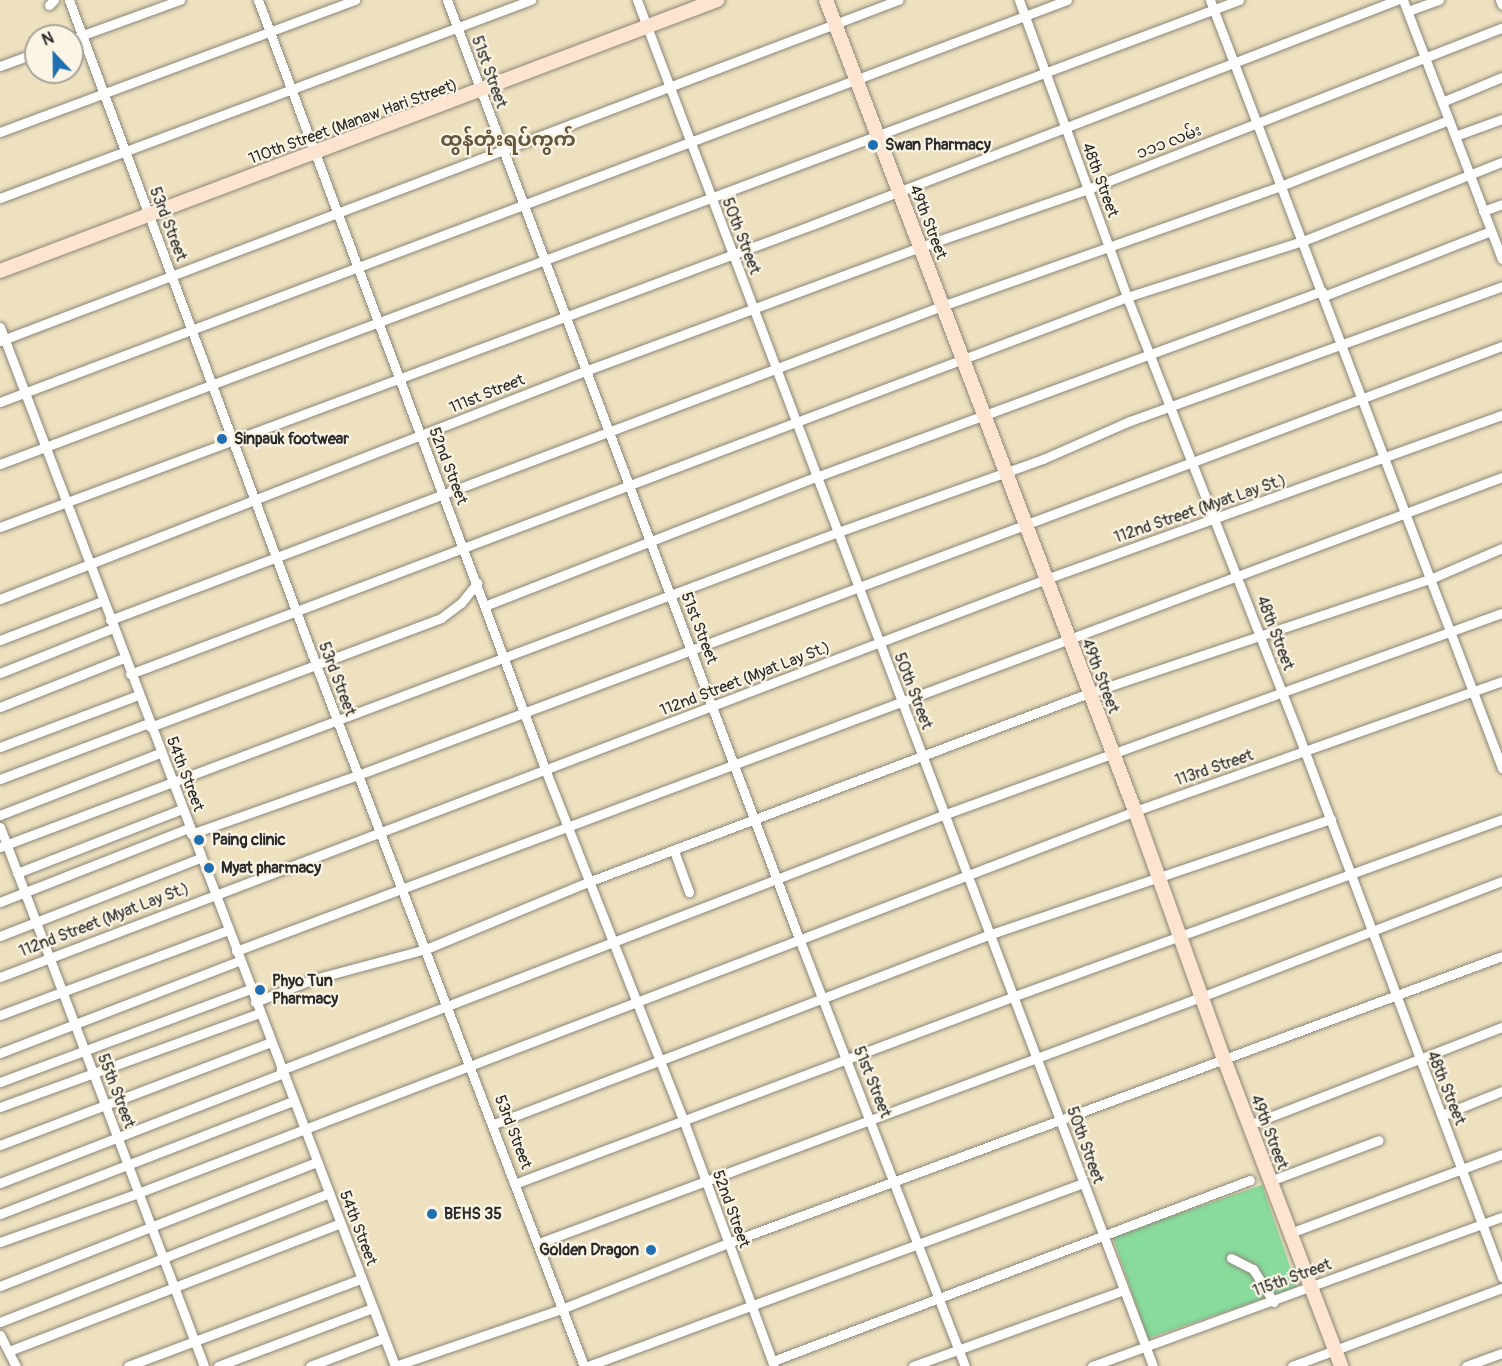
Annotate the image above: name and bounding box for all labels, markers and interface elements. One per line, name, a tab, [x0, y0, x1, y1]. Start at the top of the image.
north arrow	[24, 24, 84, 84]
text: N	[39, 28, 57, 50]
street label: 51st Street	[467, 33, 511, 111]
street label: 110th Street (Manaw Hari Street)	[246, 75, 460, 169]
street label: ၁၁၁ လမ်း	[1134, 121, 1204, 163]
district label: ထွန်တုံးရပ်ကွက်	[440, 127, 576, 151]
place label: Swan Pharmacy	[885, 135, 991, 155]
marker: Swan Pharmacy	[866, 138, 880, 152]
street label: 48th Street	[1078, 140, 1122, 220]
street label: 49th Street	[905, 182, 951, 262]
street label: 53rd Street	[145, 184, 191, 264]
street label: 50th Street	[718, 195, 764, 277]
street label: 111st Street	[447, 370, 527, 418]
street label: 52nd Street	[424, 425, 472, 507]
place label: Sinpauk footwear	[234, 429, 349, 449]
marker: Sinpauk footwear	[215, 432, 229, 446]
street label: 112nd Street (Myat Lay St.)	[1111, 471, 1289, 547]
street label: 51st Street	[677, 589, 721, 667]
street label: 48th Street	[1252, 593, 1298, 673]
street label: 49th Street	[1077, 636, 1123, 716]
street label: 112nd Street (Myat Lay St.)	[657, 638, 833, 720]
street label: 53rd Street	[314, 639, 360, 719]
street label: 50th Street	[890, 650, 936, 732]
street label: 54th Street	[162, 734, 208, 814]
street label: 113rd Street	[1172, 746, 1256, 790]
place label: Paing clinic	[212, 830, 286, 850]
marker: Paing clinic	[190, 831, 208, 849]
place label: Myat pharmacy	[221, 858, 321, 878]
marker: Myat pharmacy	[202, 861, 216, 875]
street label: 112nd Street (Myat Lay St.)	[16, 879, 192, 961]
place label: Phyo Tun Pharmacy	[272, 971, 338, 1009]
marker: Phyo Tun Pharmacy	[253, 983, 267, 997]
street label: 51st Street	[849, 1043, 895, 1121]
street label: 48th Street	[1422, 1048, 1470, 1128]
street label: 55th Street	[93, 1051, 139, 1131]
street label: 53rd Street	[490, 1092, 536, 1172]
street label: 49th Street	[1246, 1092, 1292, 1172]
street label: 50th Street	[1062, 1104, 1108, 1186]
street label: 52nd Street	[708, 1167, 754, 1251]
street label: 54th Street	[335, 1188, 381, 1268]
place label: BEHS 35	[444, 1204, 502, 1224]
marker: BEHS 35	[425, 1207, 439, 1221]
place label: Golden Dragon	[539, 1240, 639, 1260]
marker: Golden Dragon	[644, 1243, 658, 1257]
street label: 115th Street	[1250, 1255, 1334, 1301]

